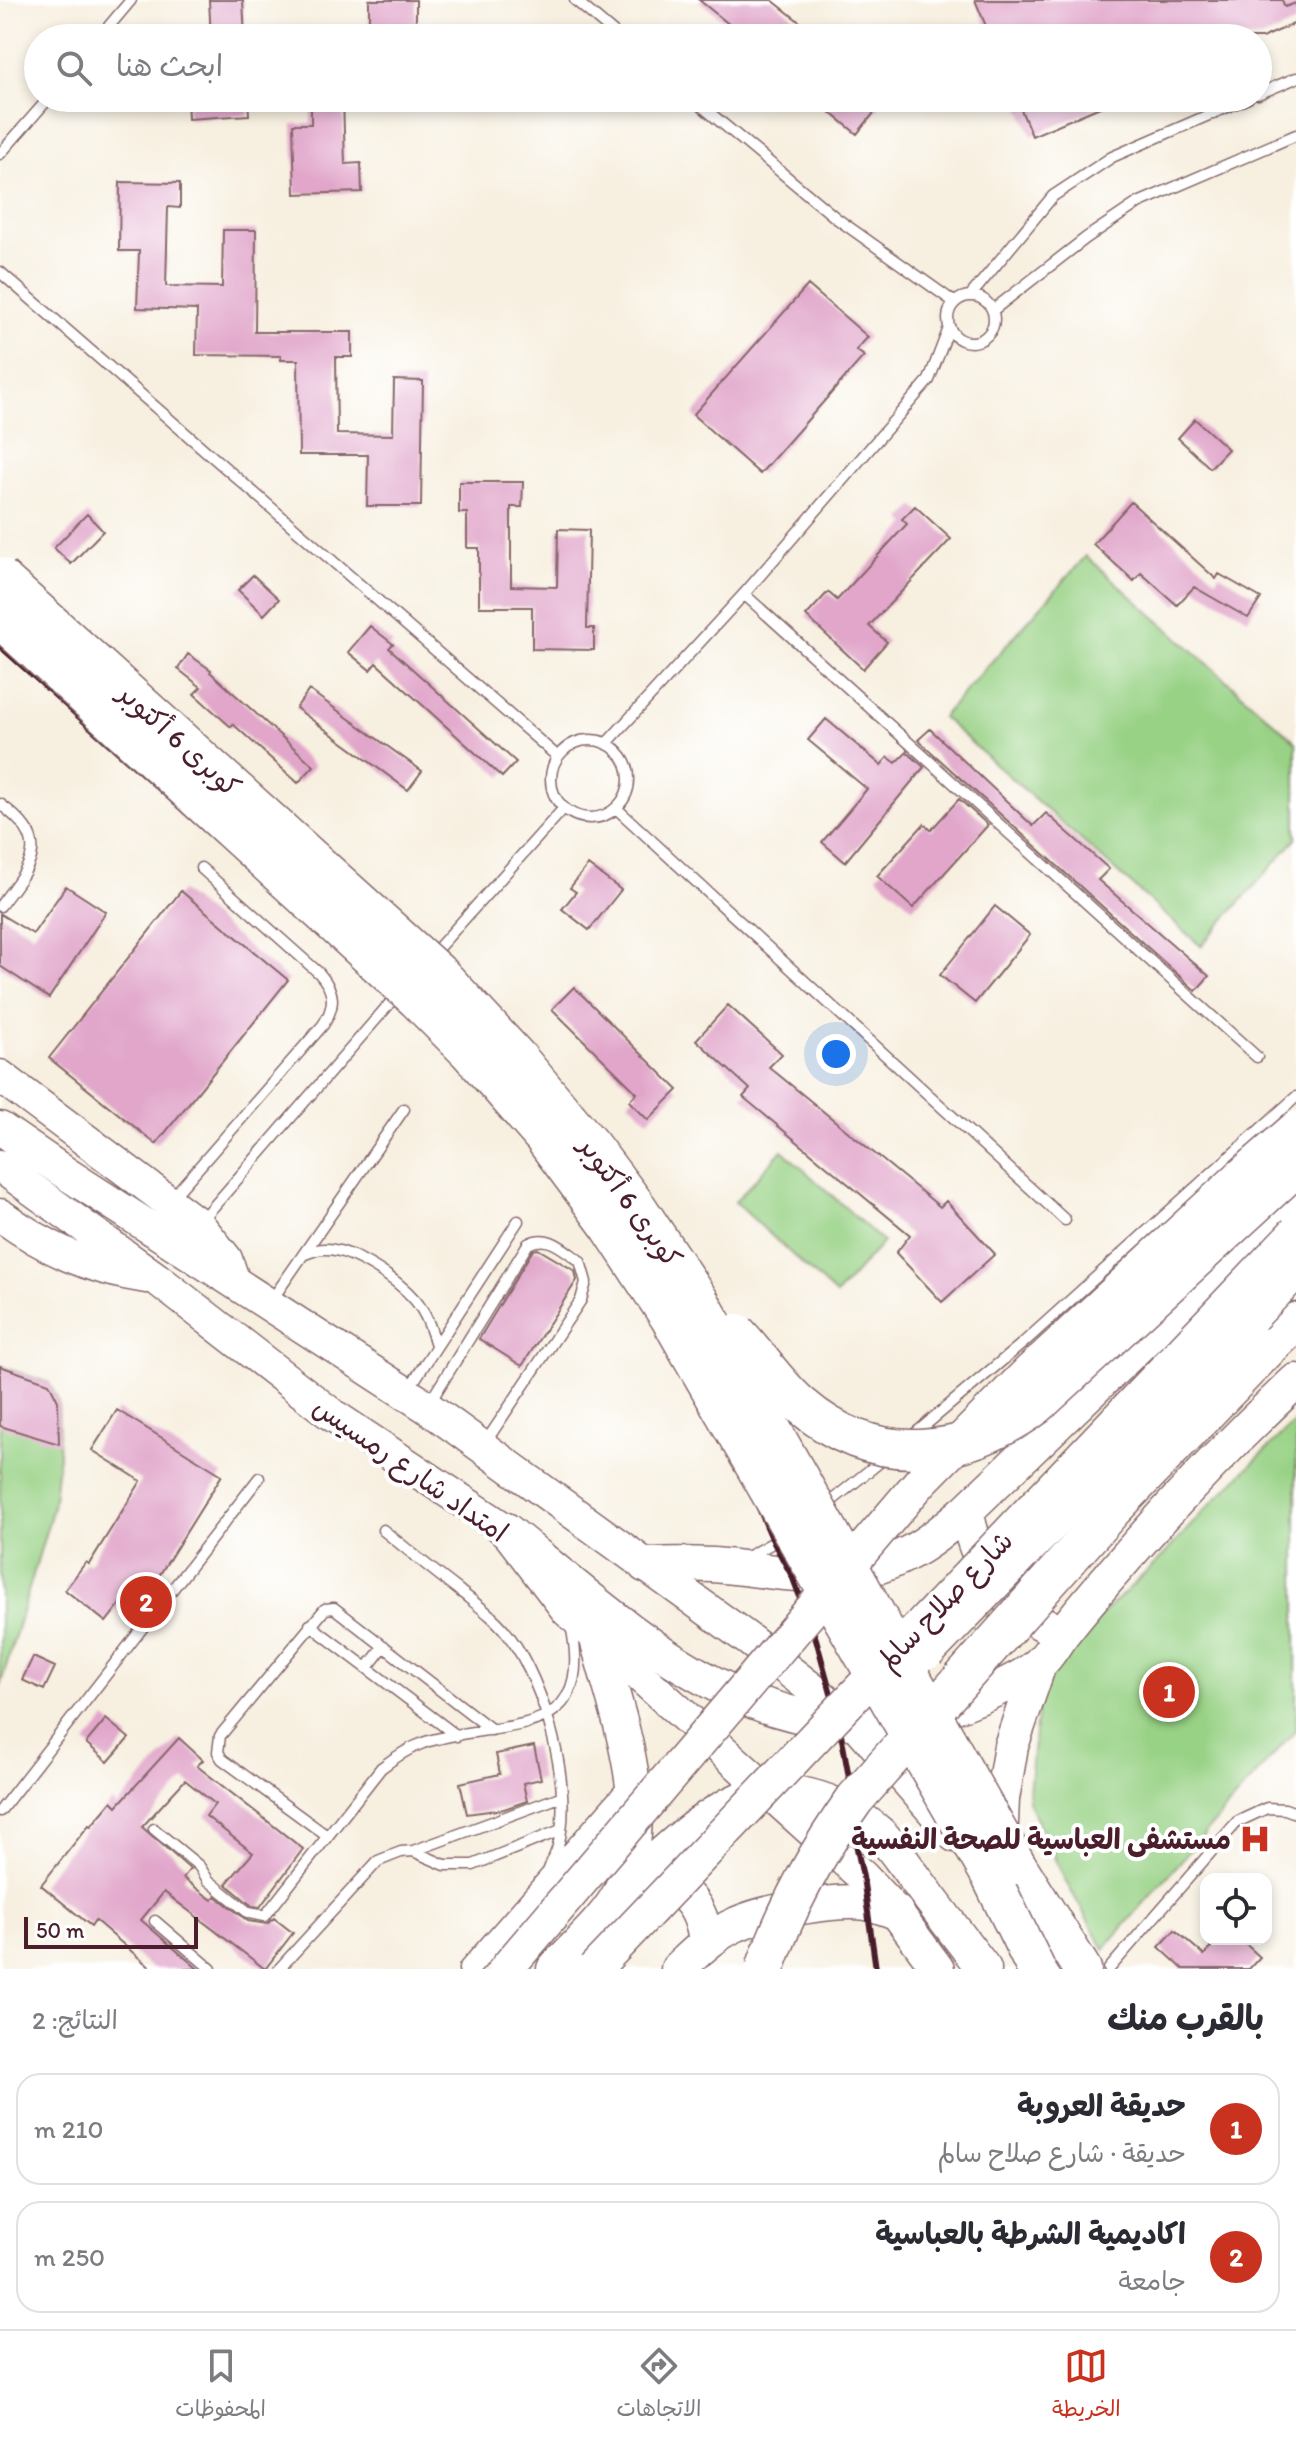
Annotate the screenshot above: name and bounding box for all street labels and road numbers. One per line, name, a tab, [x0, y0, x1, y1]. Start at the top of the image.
street label: كوبرى 6 أكتوبر	[109, 675, 248, 805]
street label: كوبرى 6 أكتوبر	[570, 1129, 690, 1275]
street label: امتداد شارع رمسيس	[305, 1389, 515, 1551]
street label: شارع صلاح سالم	[870, 1524, 1023, 1680]

